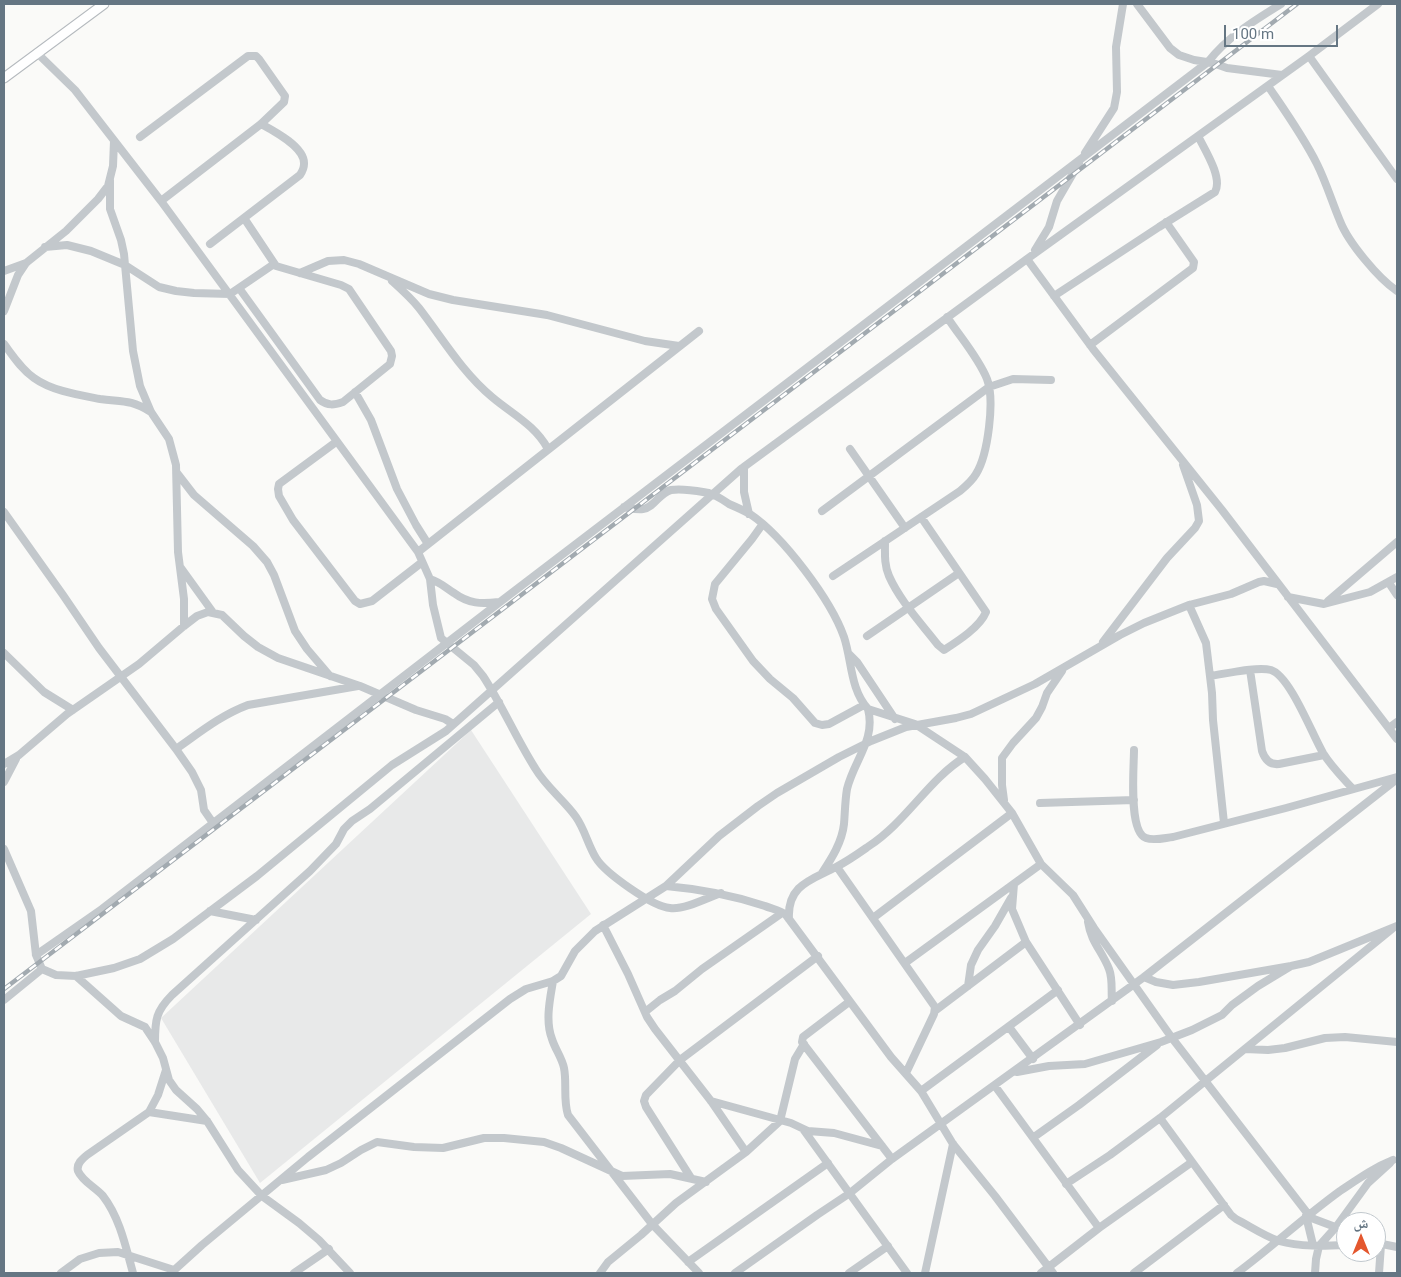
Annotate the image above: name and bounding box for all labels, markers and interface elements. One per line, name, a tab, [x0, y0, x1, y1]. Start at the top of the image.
scale bar	[1226, 15, 1340, 47]
text: 100 m	[1232, 25, 1274, 43]
north arrow	[1336, 1212, 1386, 1262]
text: ش	[1354, 1215, 1368, 1231]

